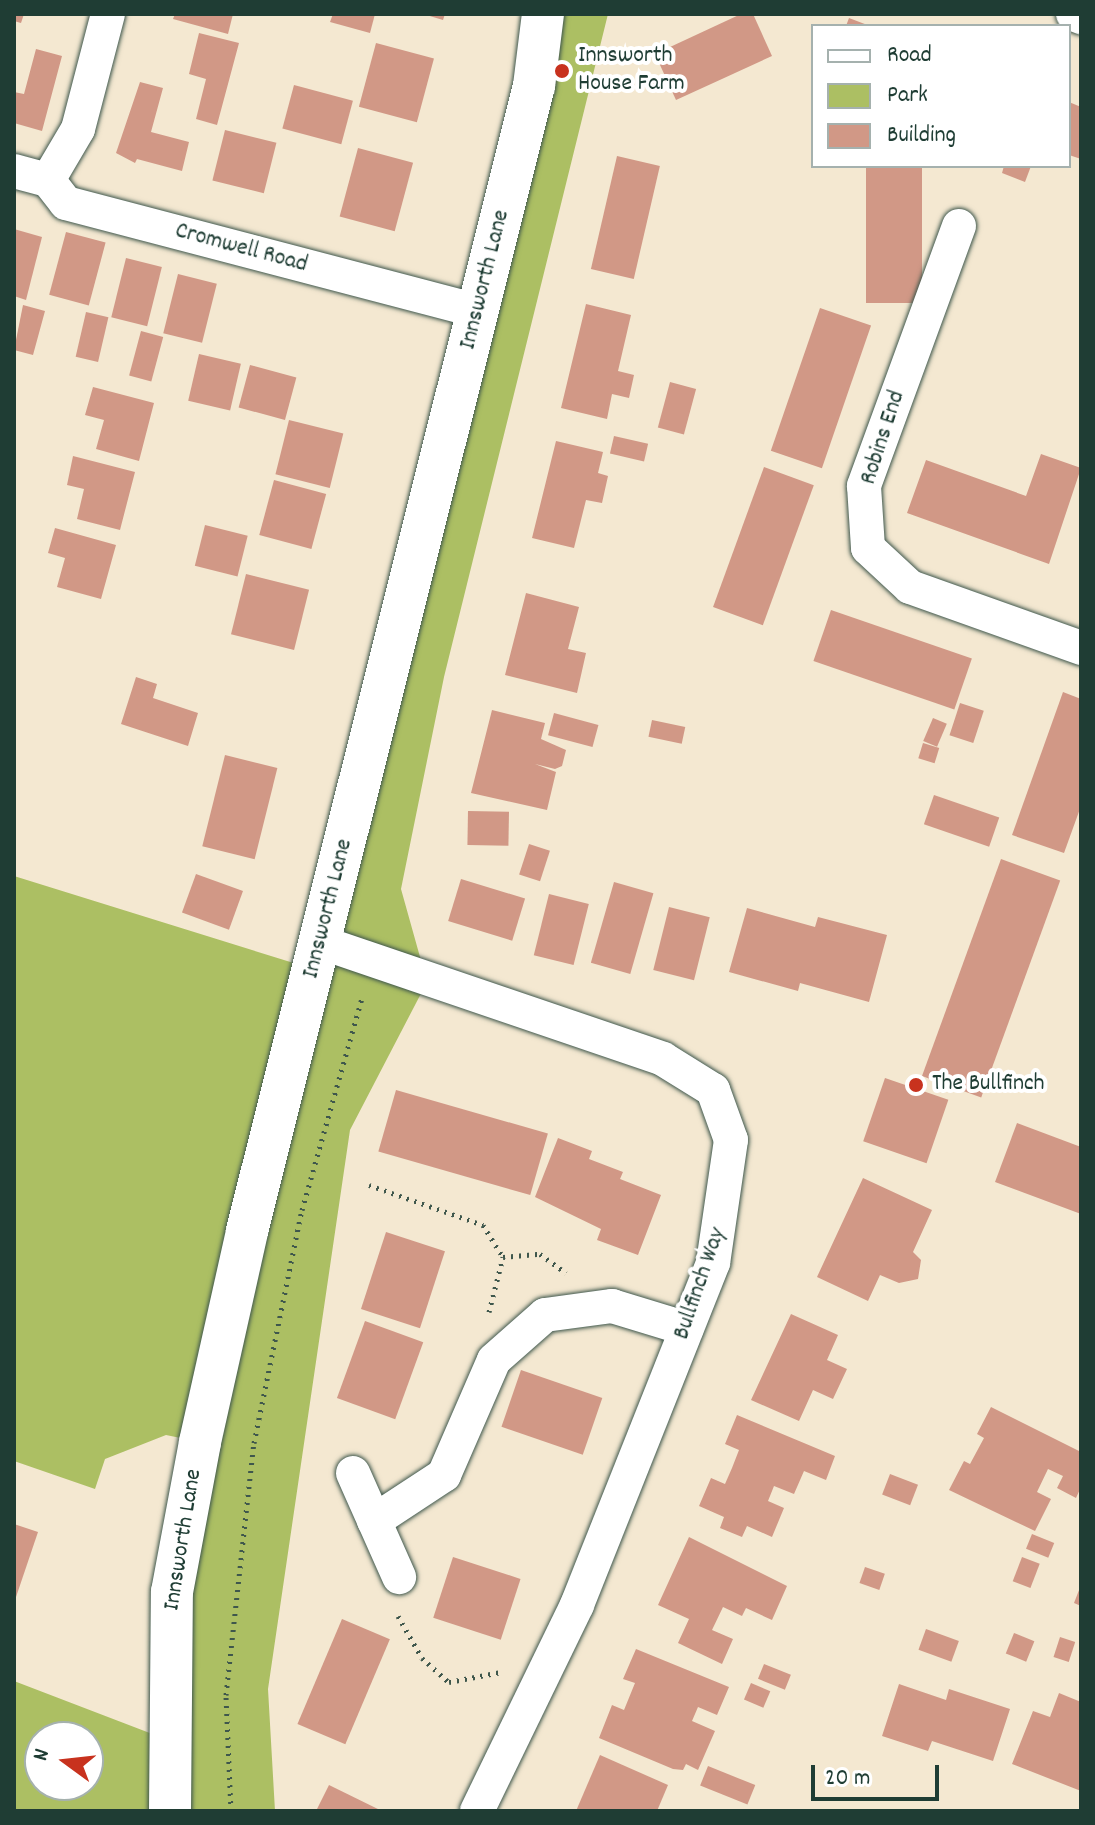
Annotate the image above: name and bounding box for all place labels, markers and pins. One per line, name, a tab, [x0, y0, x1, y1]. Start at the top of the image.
place label: Innsworth House Farm	[578, 43, 685, 99]
marker: Innsworth House Farm	[553, 62, 571, 80]
place label: The Bullfinch	[932, 1071, 1045, 1099]
marker: The Bullfinch	[907, 1076, 925, 1094]

